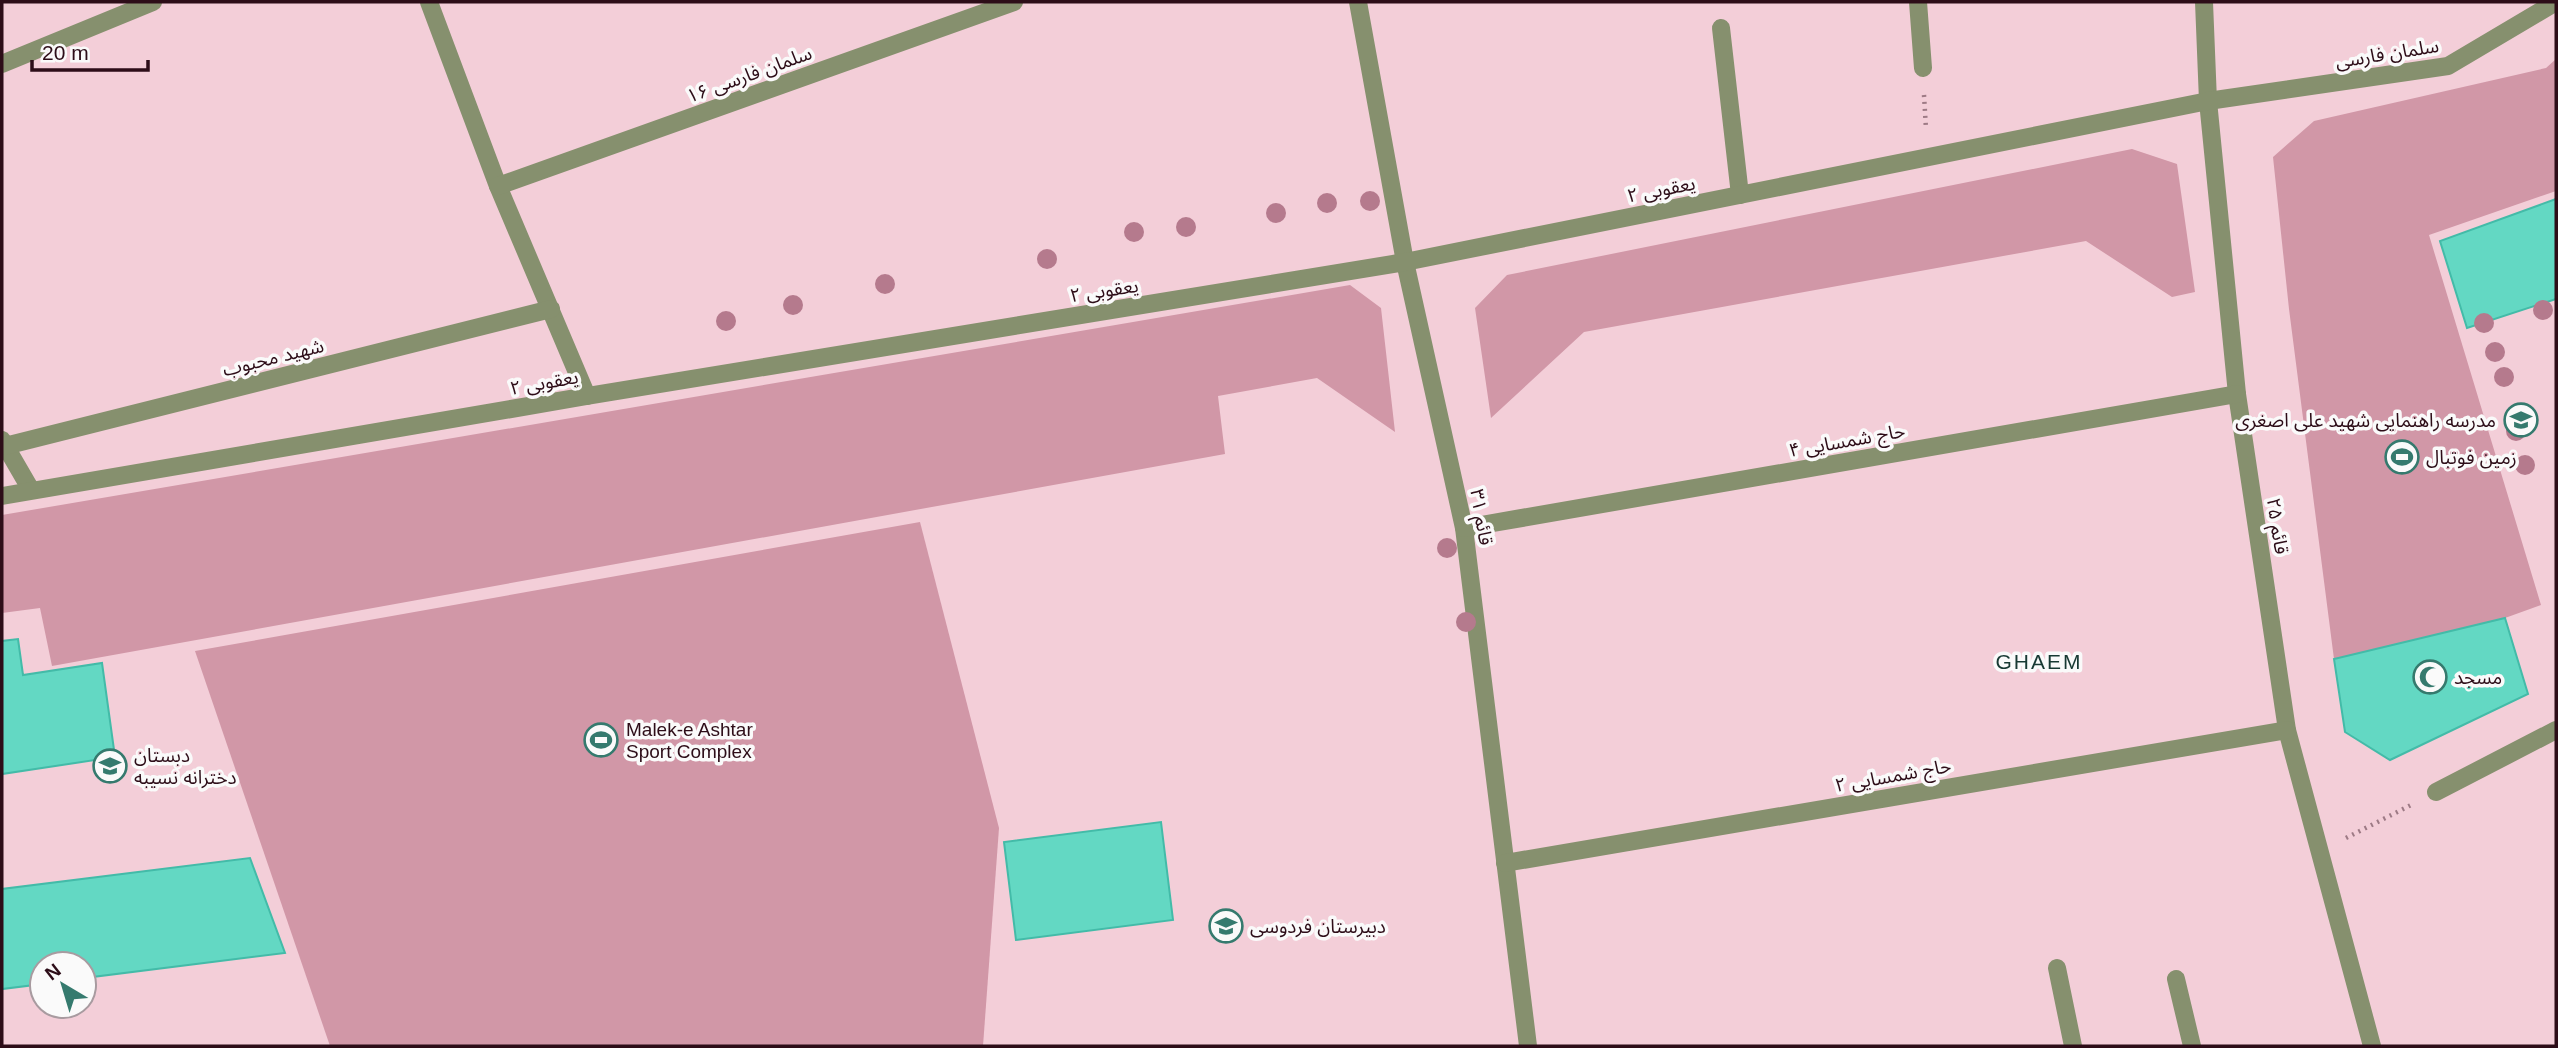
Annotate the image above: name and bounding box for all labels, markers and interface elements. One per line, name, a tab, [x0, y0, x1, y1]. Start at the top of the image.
scale bar	[32, 28, 147, 72]
street label: سلمان فارسی	[2334, 35, 2441, 73]
text: 20 m	[42, 41, 89, 64]
street label: سلمان فارسی ۱۶	[684, 42, 815, 108]
street label: یعقوبی ۲	[1625, 173, 1697, 207]
street label: یعقوبی ۲	[1068, 275, 1140, 307]
street label: شهید محبوب	[220, 335, 326, 381]
street label: یعقوبی ۲	[508, 366, 580, 400]
school or university icon: مدرسه راهنمایی شهید علی اصغری	[2502, 401, 2540, 439]
place label: مدرسه راهنمایی شهید علی اصغری	[2235, 410, 2496, 432]
street label: حاج شمسایی ۴	[1787, 420, 1907, 464]
sports icon: زمین فوتبال	[2383, 438, 2421, 476]
place label: زمین فوتبال	[2426, 447, 2517, 469]
street label: قائم ۳۱	[1462, 487, 1497, 548]
street label: قائم ۲۵	[2259, 496, 2292, 556]
district label: GHAEM	[1995, 650, 2083, 673]
mosque icon: مسجد	[2411, 658, 2449, 696]
place label: مسجد	[2454, 667, 2502, 688]
place label: Malek-e Ashtar Sport Complex	[626, 719, 753, 762]
sports icon: Malek-e Ashtar Sport Complex	[582, 721, 620, 759]
place label: دبستان دخترانه نسیبه	[134, 745, 237, 789]
school or university icon: دبستان دخترانه نسیبه	[91, 747, 129, 785]
street label: حاج شمسایی ۲	[1833, 755, 1953, 799]
school or university icon: دبیرستان فردوسی	[1207, 907, 1245, 945]
place label: دبیرستان فردوسی	[1250, 916, 1386, 938]
north arrow	[28, 950, 98, 1020]
text: N	[41, 959, 65, 984]

